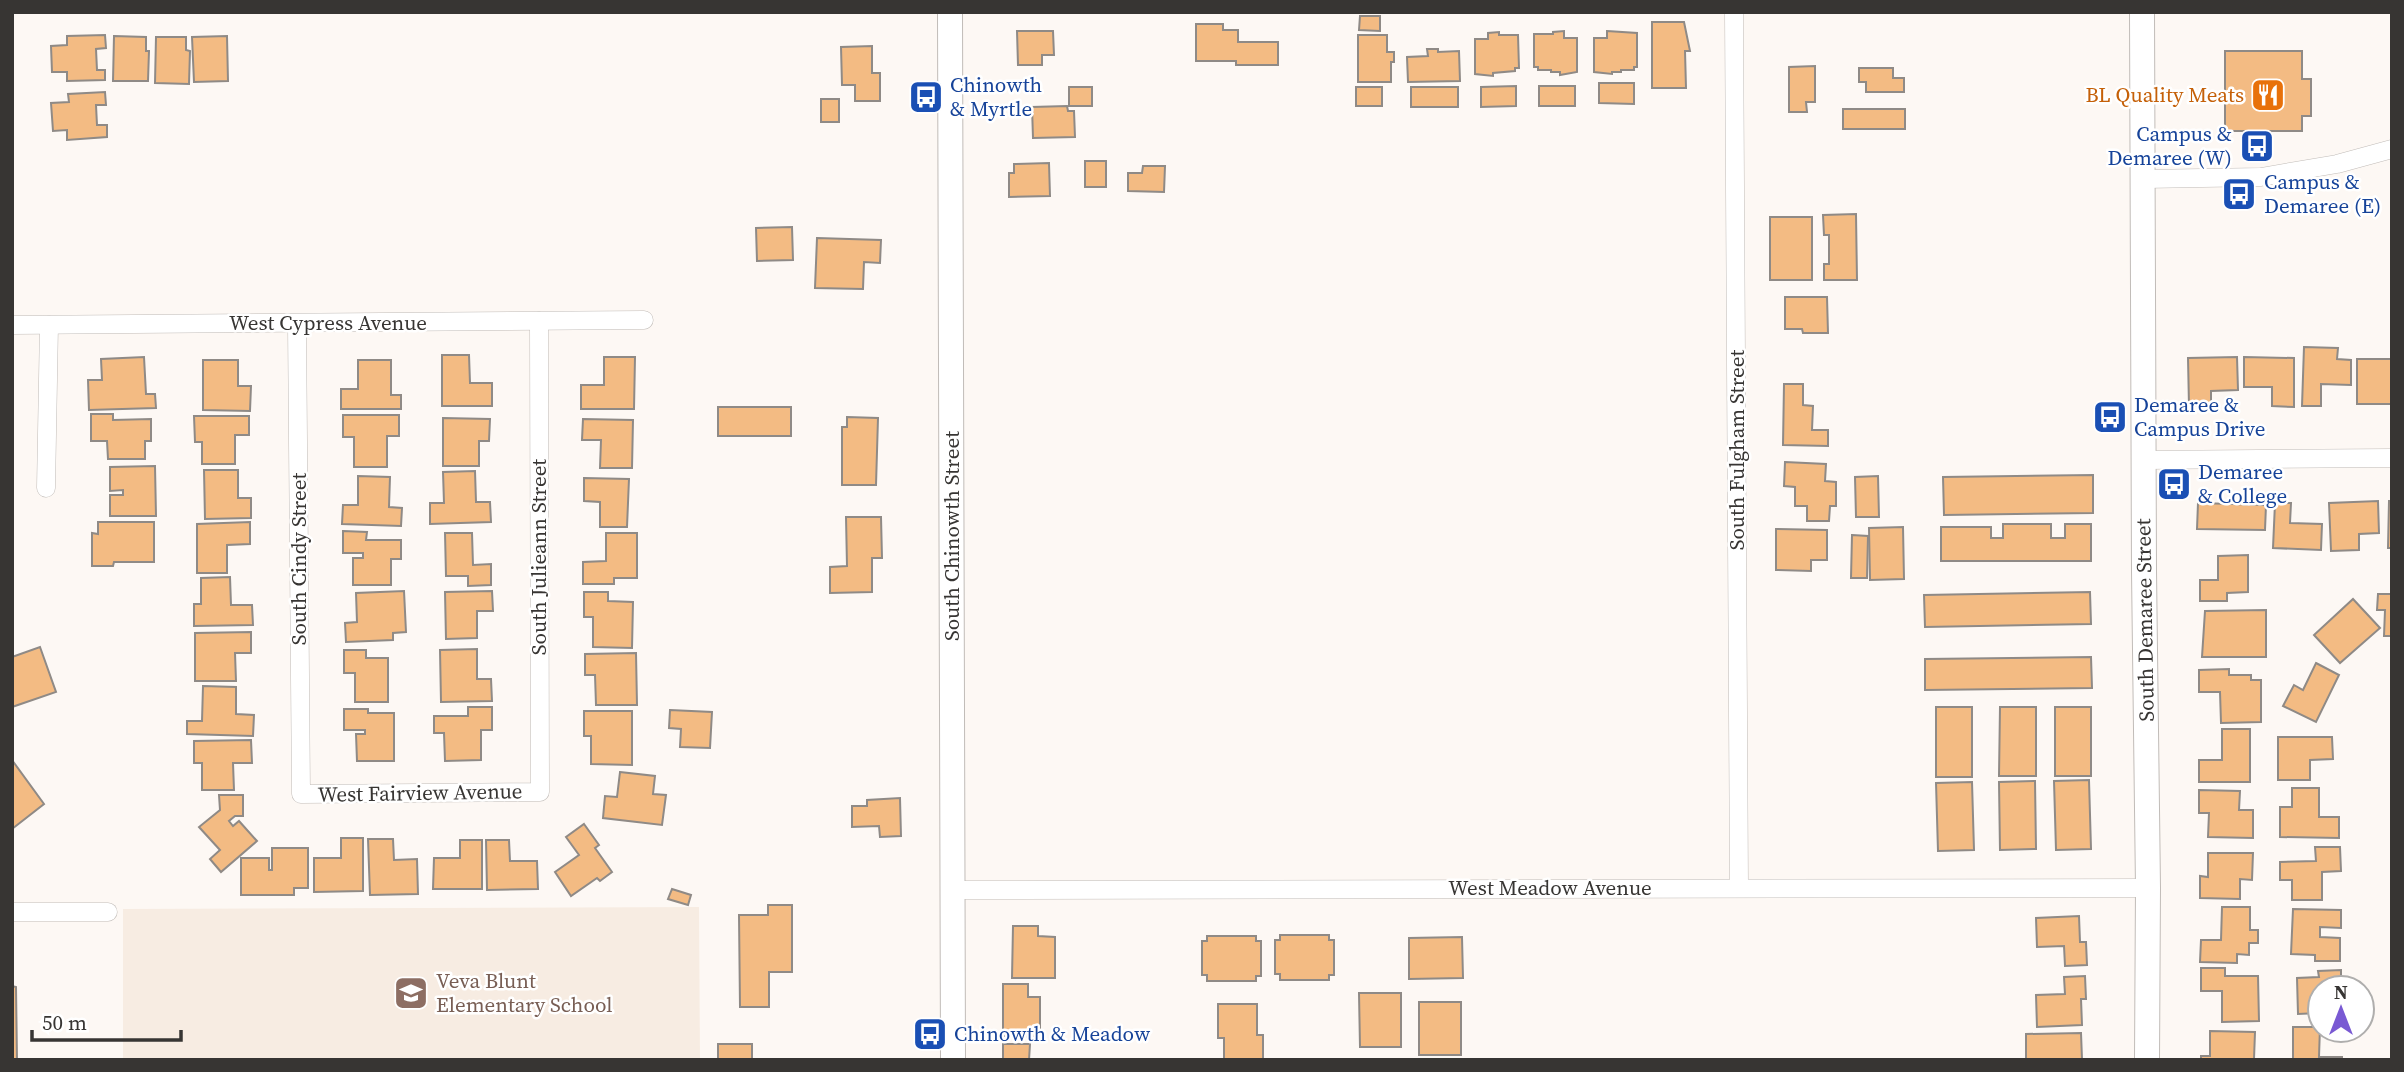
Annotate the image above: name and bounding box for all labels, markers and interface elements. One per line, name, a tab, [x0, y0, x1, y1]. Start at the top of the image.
place label: Chinowth & Myrtle	[950, 70, 1042, 123]
restaurant icon: BL Quality Meats	[2249, 76, 2287, 114]
bus stop icon: Chinowth & Myrtle	[907, 78, 945, 116]
place label: BL Quality Meats	[2085, 80, 2244, 109]
place label: Campus & Demaree (W)	[2107, 119, 2232, 172]
bus stop icon: Campus & Demaree (W)	[2238, 127, 2276, 165]
place label: Campus & Demaree (E)	[2264, 167, 2381, 220]
bus stop icon: Campus & Demaree (E)	[2220, 175, 2258, 213]
street label: West Cypress Avenue	[229, 308, 427, 337]
street label: South Fulgham Street	[1722, 350, 1751, 550]
place label: Demaree & Campus Drive	[2134, 390, 2265, 443]
bus stop icon: Demaree & Campus Drive	[2091, 398, 2129, 436]
street label: South Chinowth Street	[937, 431, 966, 641]
place label: Demaree & College	[2198, 457, 2287, 510]
street label: South Julieann Street	[524, 459, 553, 655]
bus stop icon: Demaree & College	[2155, 465, 2193, 503]
street label: South Cindy Street	[284, 473, 313, 645]
street label: South Demaree Street	[2128, 518, 2161, 722]
street label: West Fairview Avenue	[317, 776, 523, 809]
street label: West Meadow Avenue	[1448, 873, 1652, 902]
place label: Veva Blunt Elementary School	[436, 966, 613, 1019]
school or university icon: Veva Blunt Elementary School	[392, 974, 430, 1012]
north arrow	[2306, 974, 2376, 1044]
text: N	[2334, 979, 2348, 1005]
scale bar	[32, 998, 180, 1042]
text: 50 m	[42, 1008, 87, 1037]
bus stop icon: Chinowth & Meadow	[911, 1015, 949, 1053]
place label: Chinowth & Meadow	[954, 1019, 1150, 1048]

